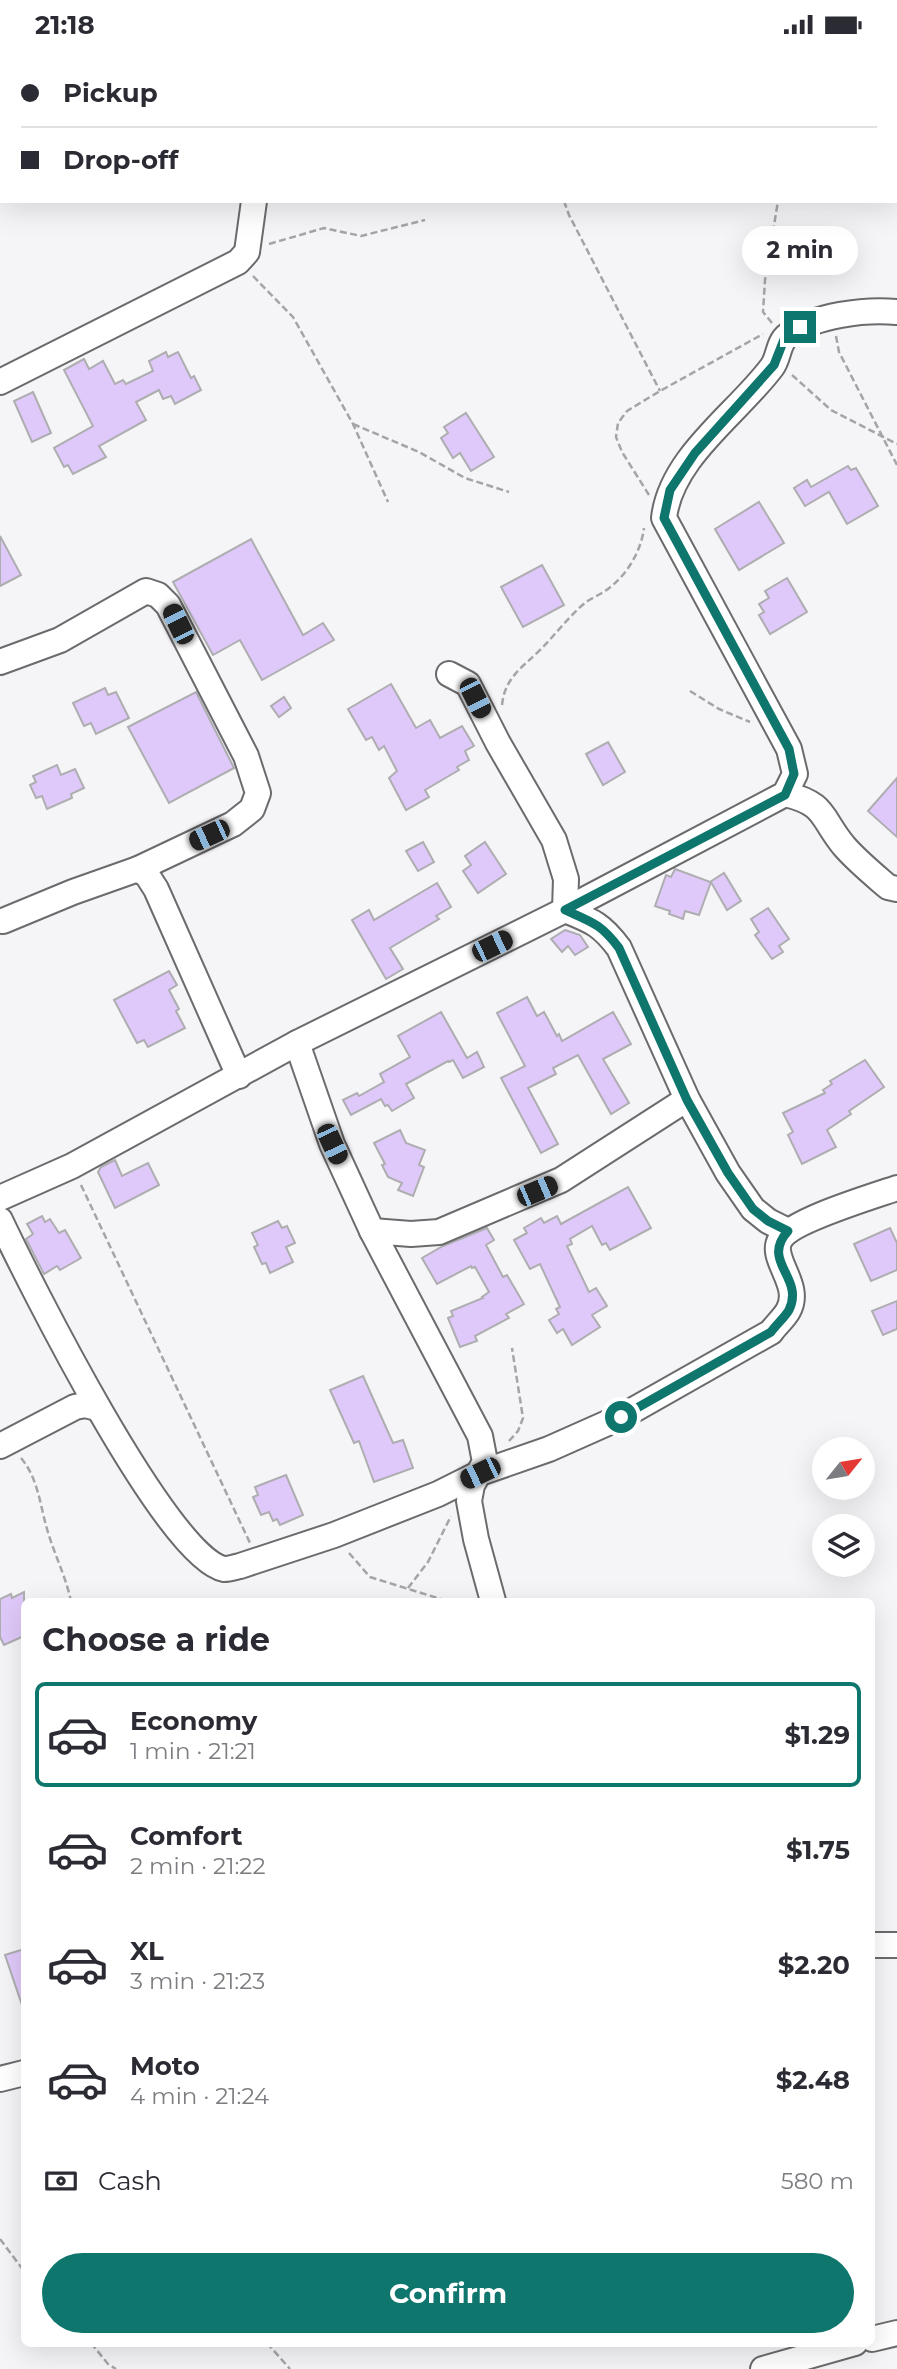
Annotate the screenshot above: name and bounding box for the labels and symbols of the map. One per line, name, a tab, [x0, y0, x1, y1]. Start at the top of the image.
callout: 2 min	[742, 225, 858, 275]
route end	[784, 311, 816, 343]
car	[160, 601, 197, 647]
car	[457, 675, 494, 721]
car	[186, 817, 233, 853]
car	[469, 927, 516, 965]
car	[314, 1121, 351, 1167]
car	[514, 1173, 561, 1209]
route start	[605, 1401, 637, 1433]
north arrow	[812, 1437, 875, 1500]
car	[457, 1454, 504, 1492]

